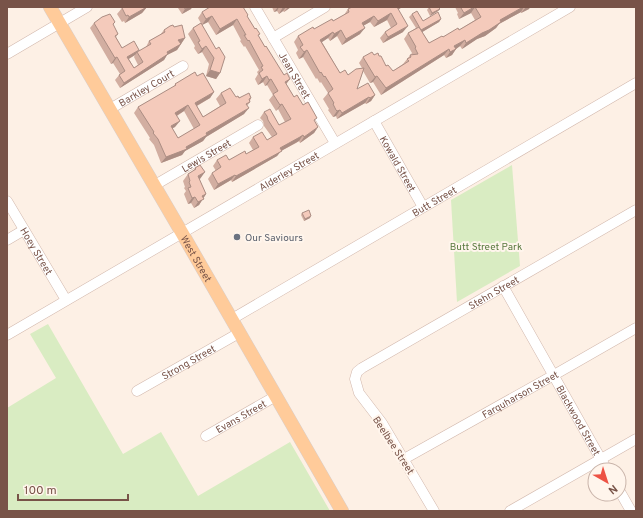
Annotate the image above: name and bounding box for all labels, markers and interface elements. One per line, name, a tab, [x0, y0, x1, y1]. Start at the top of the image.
street label: Jean Street	[275, 50, 313, 102]
street label: Barkley Court	[117, 67, 177, 110]
street label: Kowald Street	[376, 134, 418, 195]
street label: Lewis Street	[180, 137, 234, 176]
street label: Alderley Street	[257, 150, 322, 195]
street label: Butt Street	[410, 184, 460, 220]
street label: Hoey Street	[16, 225, 55, 278]
marker: Our Saviours	[232, 232, 242, 242]
place label: Our Saviours	[245, 232, 303, 245]
street label: West Street	[177, 233, 214, 285]
park label: Butt Street Park	[450, 241, 522, 254]
street label: Stehn Street	[467, 274, 522, 313]
street label: Strong Street	[160, 343, 218, 384]
street label: Farquharson Street	[480, 369, 562, 422]
street label: Blackwood Street	[552, 383, 603, 459]
street label: Evans Street	[214, 398, 269, 437]
street label: Beelbee Street	[369, 414, 417, 478]
north arrow	[587, 462, 627, 502]
scale bar	[18, 476, 128, 502]
text: N	[605, 481, 620, 497]
text: 100 m	[24, 483, 57, 499]

